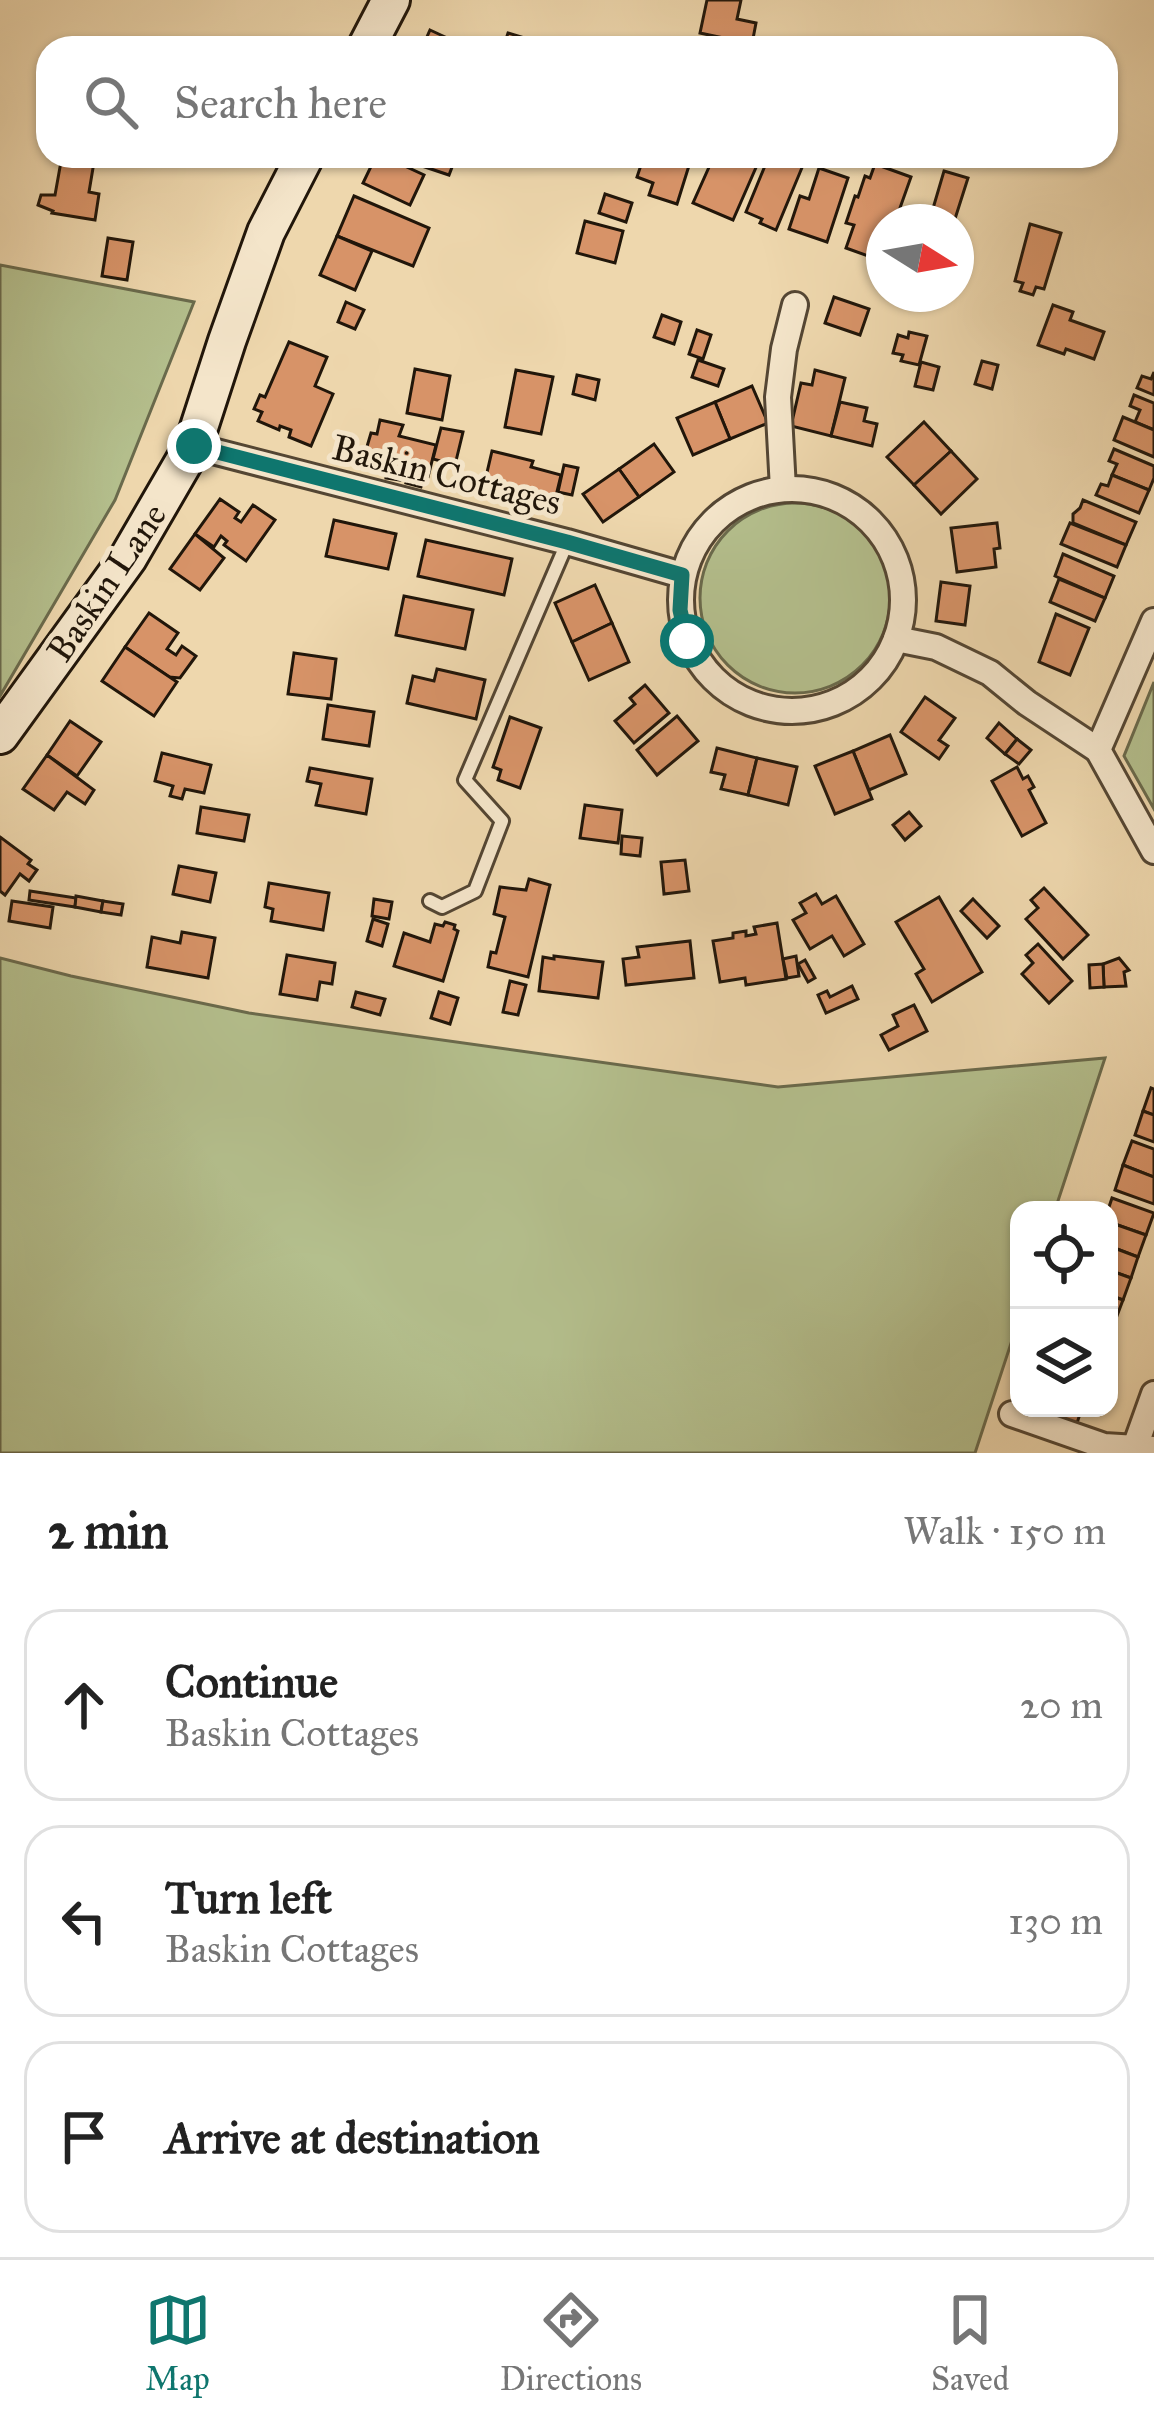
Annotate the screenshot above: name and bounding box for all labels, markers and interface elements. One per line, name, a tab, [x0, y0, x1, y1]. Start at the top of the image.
search box	[36, 36, 1118, 168]
icon: search	[78, 69, 144, 135]
text: Search here	[174, 75, 387, 130]
north arrow	[866, 204, 974, 312]
route end	[167, 419, 221, 473]
street label: Baskin Cottages	[328, 425, 566, 525]
street label: Baskin Lane	[38, 495, 176, 670]
route start	[660, 614, 714, 668]
map controls	[1010, 1201, 1118, 1417]
button: locate	[1010, 1201, 1118, 1309]
button: layers	[1010, 1309, 1118, 1417]
text: 2 min	[48, 1500, 169, 1562]
text: Walk · 150 m	[903, 1507, 1106, 1555]
text: Continue	[165, 1654, 338, 1709]
icon: ahead	[51, 1672, 117, 1738]
text: 20 m	[1020, 1681, 1103, 1729]
text: Baskin Cottages	[165, 1709, 419, 1757]
text: Turn left	[165, 1870, 332, 1925]
icon: left	[51, 1888, 117, 1954]
text: 130 m	[1008, 1897, 1103, 1945]
text: Baskin Cottages	[165, 1925, 419, 1973]
icon: arrive	[51, 2104, 117, 2170]
text: Arrive at destination	[165, 2110, 540, 2165]
tab: Map	[145, 2287, 211, 2399]
tab: Directions	[500, 2287, 642, 2399]
tab: Saved	[931, 2287, 1009, 2399]

